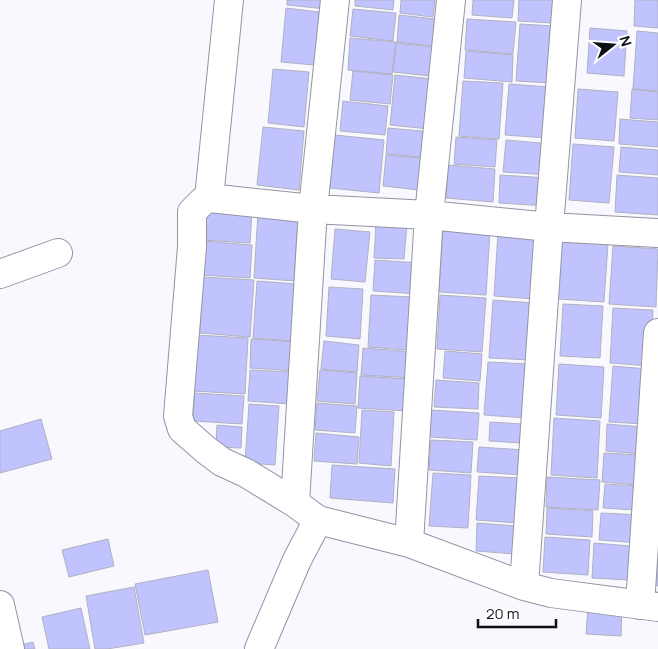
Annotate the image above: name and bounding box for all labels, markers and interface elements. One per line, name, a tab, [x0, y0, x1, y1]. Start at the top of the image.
north arrow	[588, 20, 638, 70]
text: N	[615, 33, 636, 49]
scale bar	[478, 596, 556, 628]
text: 20 m	[486, 603, 519, 624]

